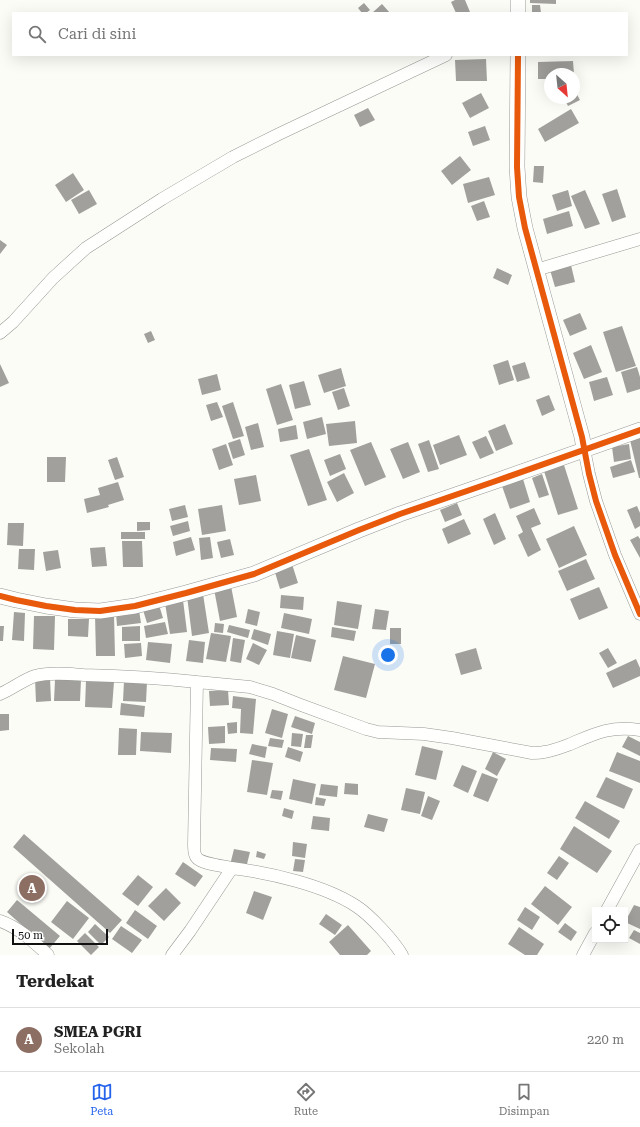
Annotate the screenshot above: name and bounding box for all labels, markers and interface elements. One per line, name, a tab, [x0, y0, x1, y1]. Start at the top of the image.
search box	[12, 12, 628, 56]
icon: search	[26, 23, 48, 45]
text: Cari di sini	[58, 25, 136, 43]
north arrow	[544, 68, 580, 104]
your location	[378, 645, 398, 665]
pin: A	[19, 873, 45, 903]
map controls	[592, 907, 628, 943]
button: locate	[592, 907, 628, 943]
scale bar	[12, 927, 108, 946]
text: 50 m	[18, 929, 43, 942]
text: Terdekat	[16, 971, 94, 991]
text: SMEA PGRI	[54, 1023, 142, 1041]
text: A	[24, 1032, 34, 1047]
text: 220 m	[587, 1032, 624, 1047]
text: Sekolah	[54, 1041, 105, 1056]
tab: Peta	[90, 1081, 113, 1118]
tab: Rute	[294, 1081, 318, 1118]
tab: Disimpan	[499, 1081, 550, 1118]

